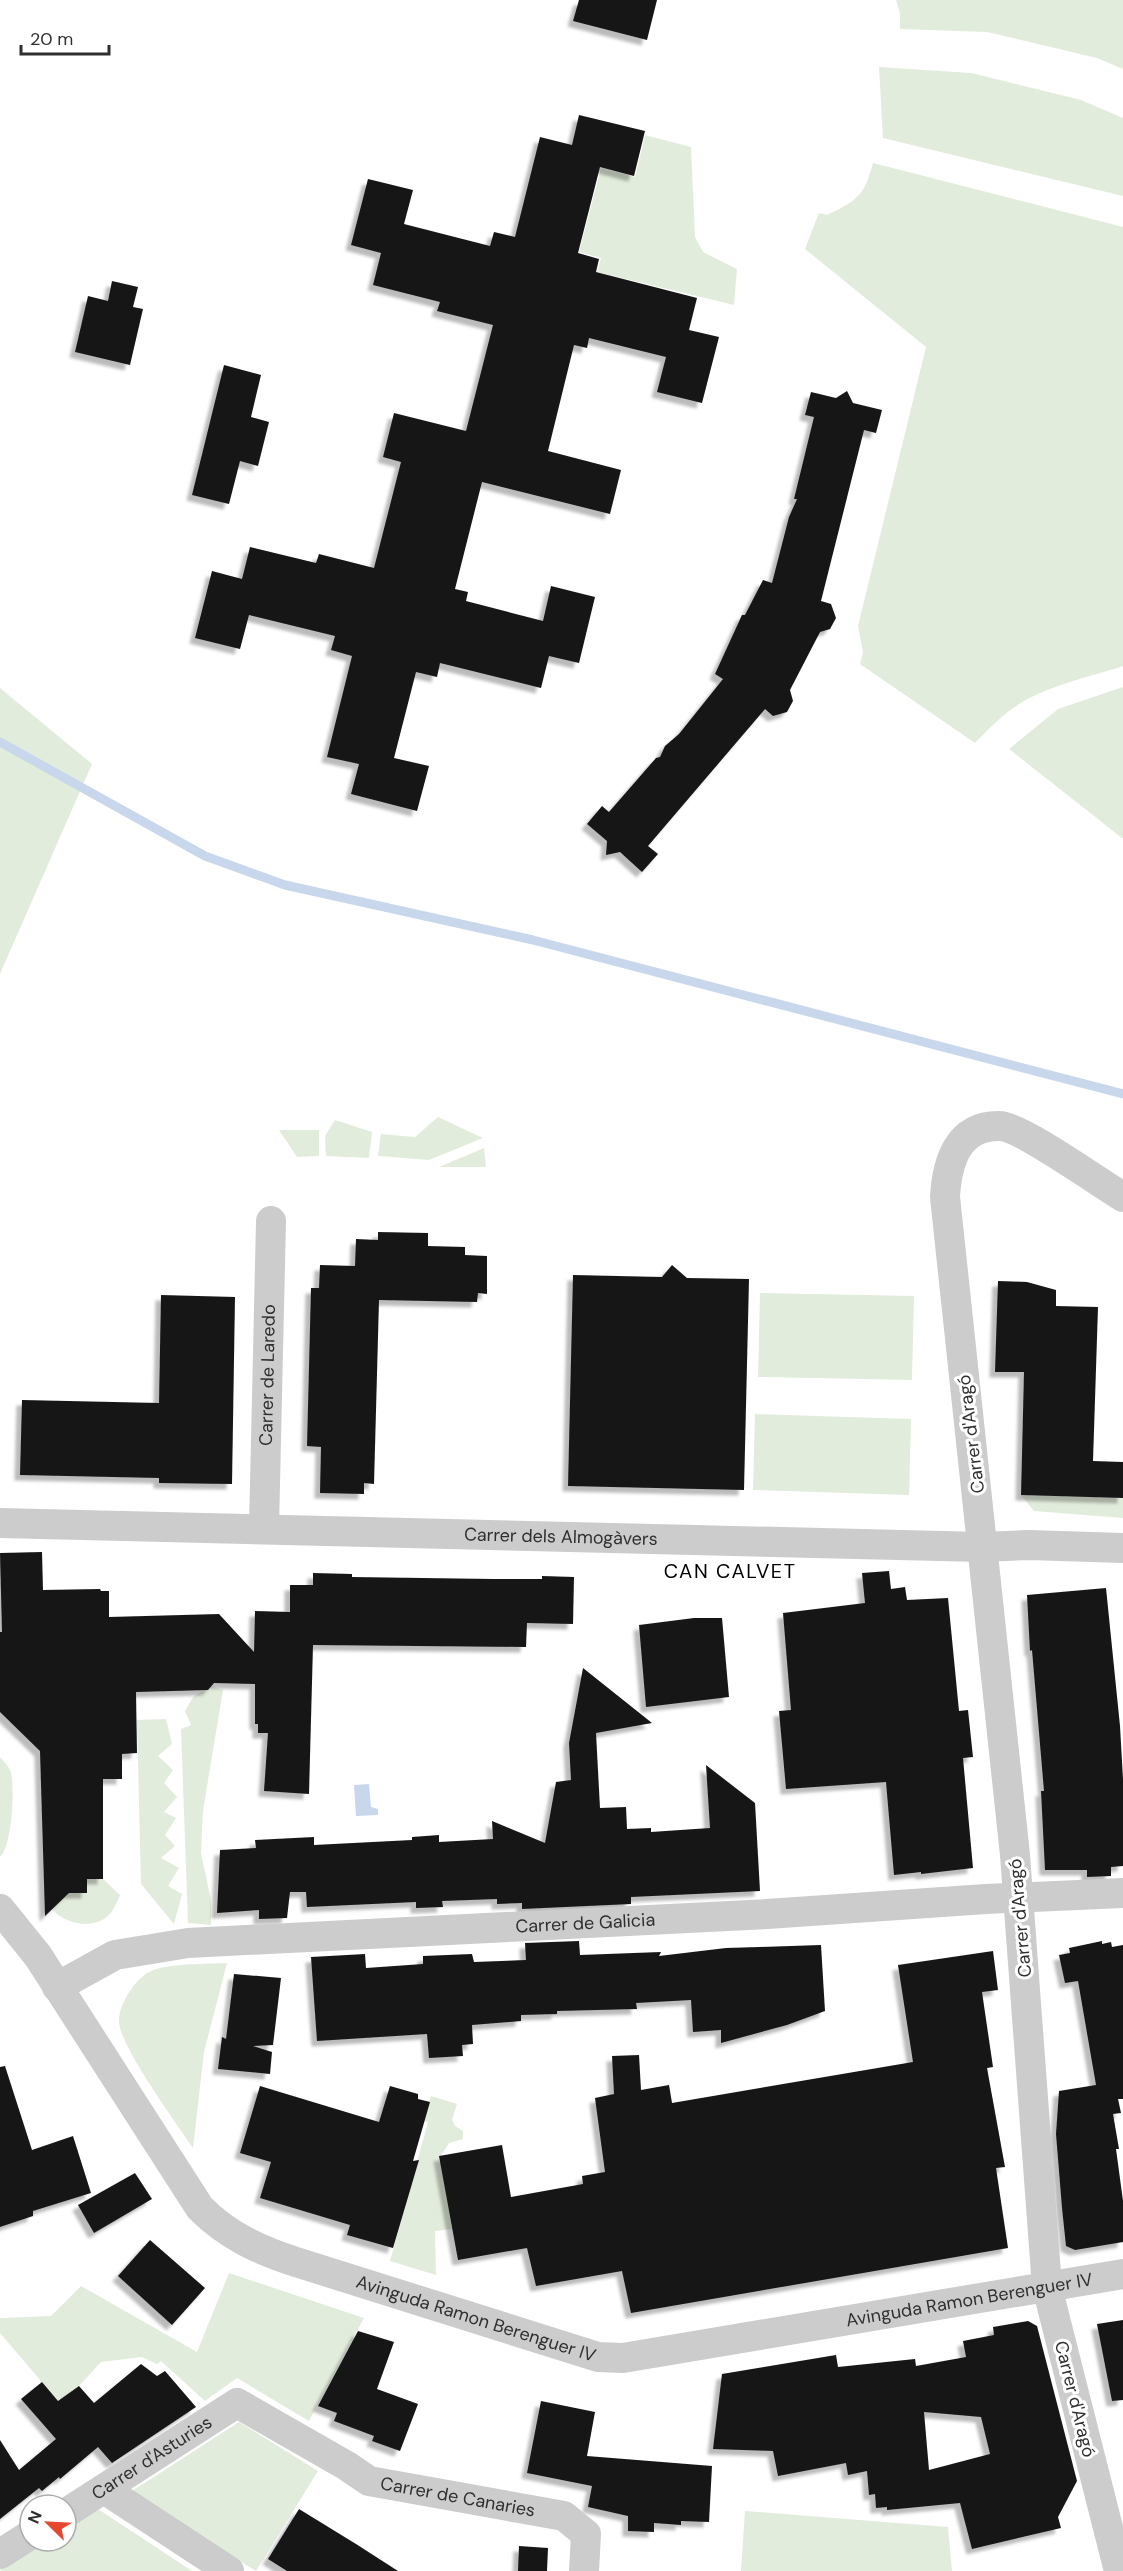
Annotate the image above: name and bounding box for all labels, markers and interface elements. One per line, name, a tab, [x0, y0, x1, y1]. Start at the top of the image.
scale bar	[21, 18, 110, 56]
text: 20 m	[30, 27, 73, 51]
street label: Carrer de Laredo	[254, 1304, 281, 1446]
street label: Carrer d'Aragó	[952, 1373, 990, 1495]
street label: Carrer dels Almogàvers	[464, 1522, 658, 1551]
district label: CAN CALVET	[664, 1558, 796, 1584]
street label: Carrer d'Aragó	[1003, 1858, 1037, 1978]
street label: Carrer de Galicia	[515, 1908, 656, 1939]
street label: Avinguda Ramon Berenguer IV	[844, 2267, 1095, 2332]
street label: Avinguda Ramon Berenguer IV	[353, 2270, 599, 2368]
street label: Carrer d'Aragó	[1049, 2338, 1101, 2460]
street label: Carrer d'Asturies	[87, 2410, 217, 2505]
street label: Carrer de Canaries	[379, 2471, 537, 2523]
north arrow	[18, 2493, 78, 2553]
text: N	[23, 2508, 47, 2527]

